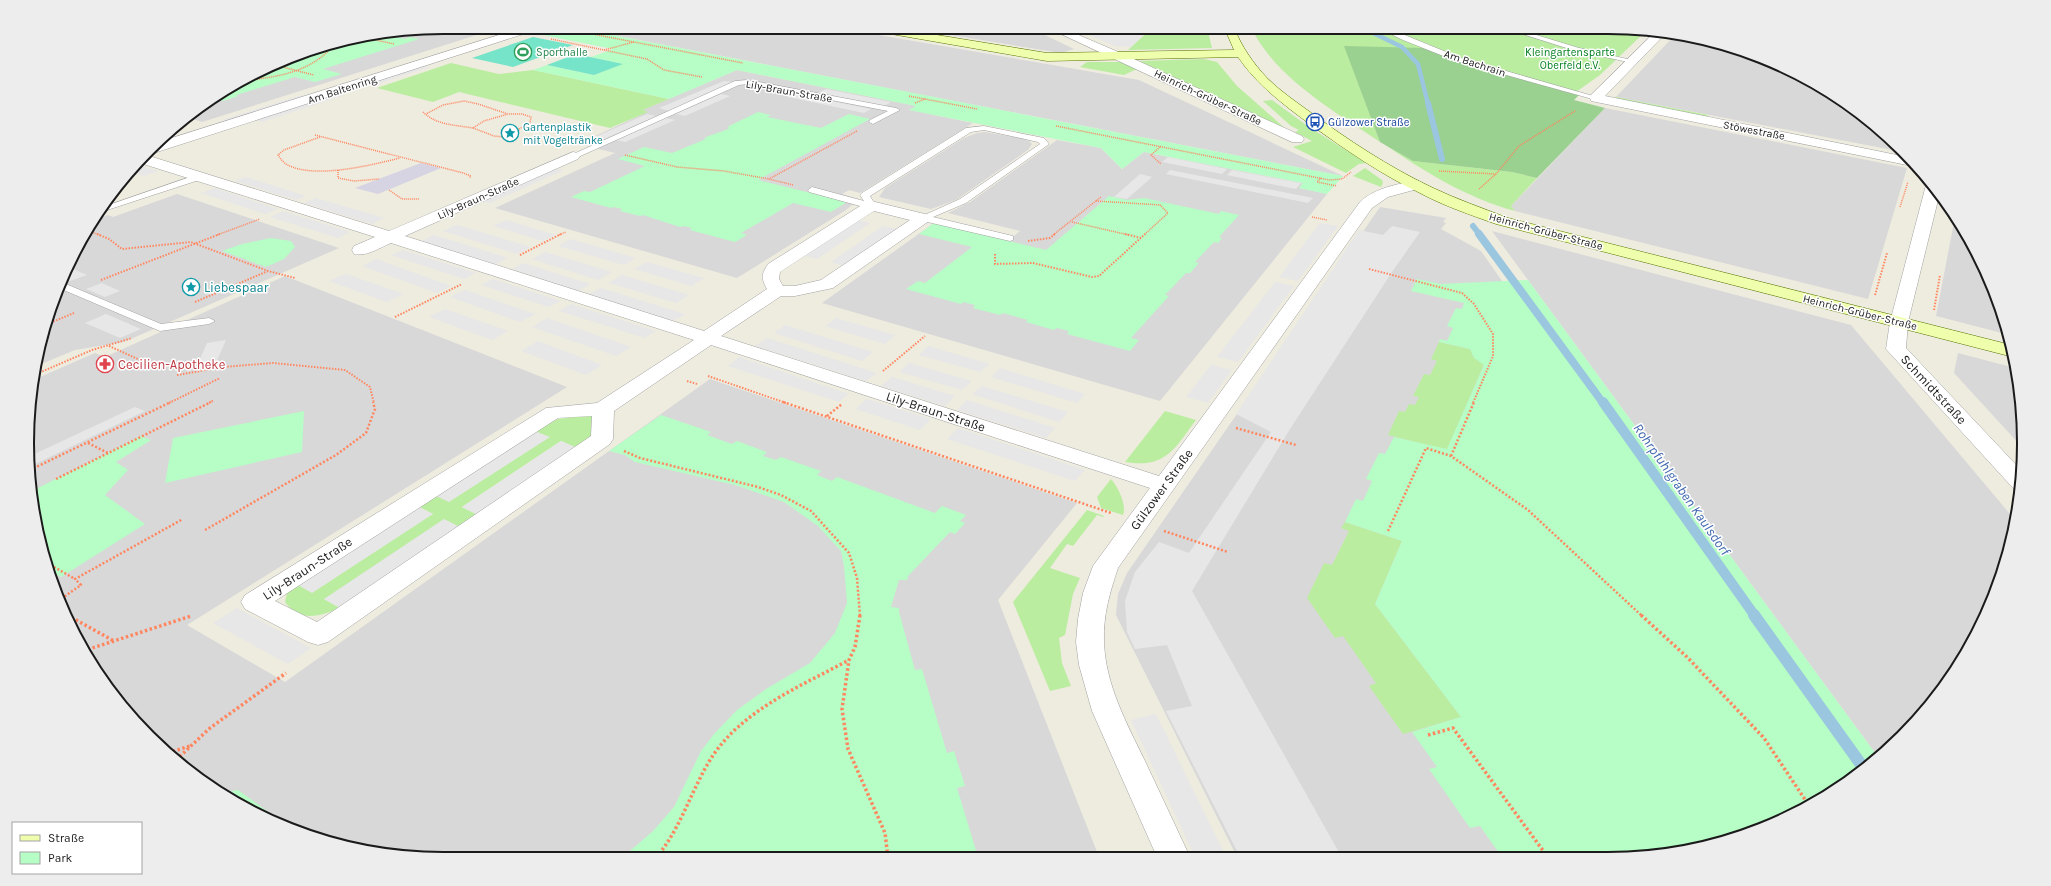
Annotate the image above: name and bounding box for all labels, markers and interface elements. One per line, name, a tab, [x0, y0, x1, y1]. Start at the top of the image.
sports icon: Sporthalle	[513, 42, 533, 62]
place label: Sporthalle	[536, 46, 588, 59]
park label: Kleingartensparte Oberfeld e.V.	[1525, 46, 1615, 72]
street label: Am Bachrain	[1442, 47, 1507, 80]
street label: Heinrich-Grüber-Straße	[1152, 67, 1264, 128]
street label: Am Baltenring	[306, 72, 379, 107]
street label: Lily-Braun-Straße	[745, 77, 834, 106]
bus stop icon: Gülzower Straße	[1305, 112, 1325, 132]
place label: Gülzower Straße	[1328, 116, 1410, 129]
street label: Stöwestraße	[1722, 118, 1786, 143]
place label: Gartenplastik mit Vogeltränke	[523, 121, 603, 147]
place icon: Gartenplastik mit Vogeltränke	[500, 123, 520, 143]
street label: Lily-Braun-Straße	[436, 175, 521, 222]
street label: Heinrich-Grüber-Straße	[1488, 210, 1605, 253]
place icon: Liebespaar	[181, 277, 201, 297]
place label: Liebespaar	[204, 280, 269, 295]
street label: Heinrich-Grüber-Straße	[1801, 292, 1919, 333]
street label: Schmidtstraße	[1898, 352, 1970, 427]
pharmacy icon: Cecilien-Apotheke	[95, 354, 115, 374]
place label: Cecilien-Apotheke	[118, 357, 226, 372]
street label: Lily-Braun-Straße	[884, 388, 988, 435]
water label: Rohrpfuhlgraben Kaulsdorf	[1630, 420, 1735, 560]
street label: Gülzower Straße	[1127, 446, 1196, 533]
street label: Lily-Braun-Straße	[260, 534, 355, 603]
legend	[12, 822, 142, 874]
text: Straße	[48, 831, 84, 845]
text: Park	[48, 851, 73, 865]

